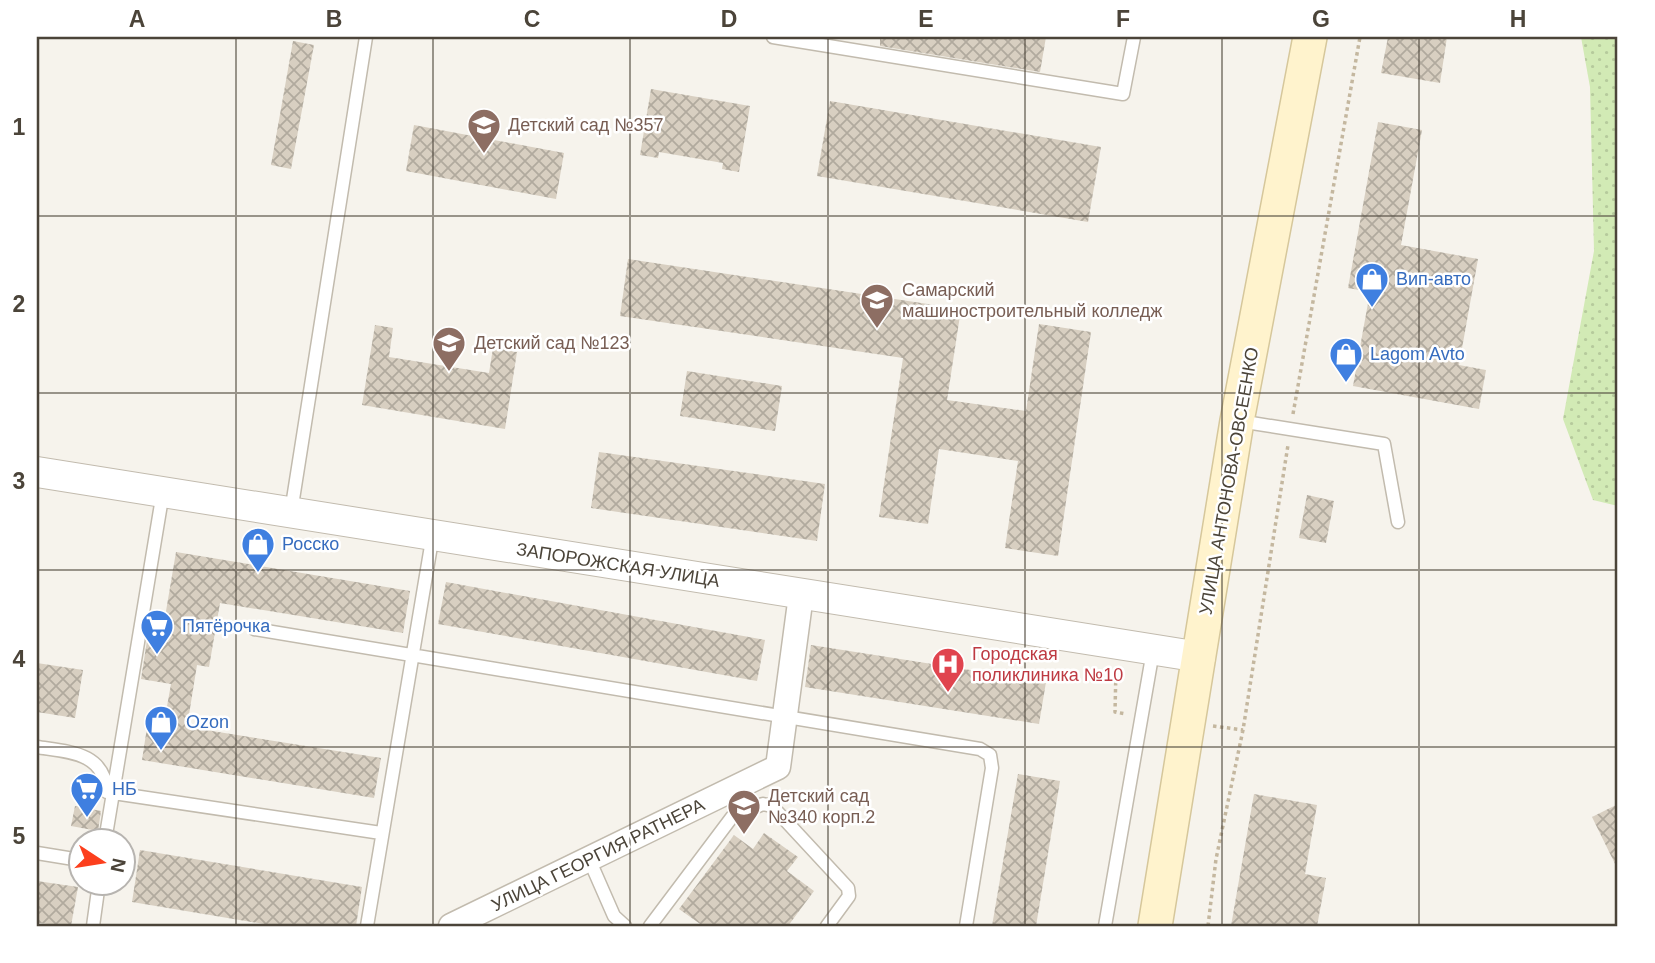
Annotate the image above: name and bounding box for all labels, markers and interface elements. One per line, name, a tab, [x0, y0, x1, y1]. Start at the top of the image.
text: A	[129, 6, 145, 32]
text: B	[326, 6, 342, 32]
text: C	[524, 6, 540, 32]
text: D	[721, 6, 737, 32]
text: E	[918, 6, 934, 32]
text: F	[1116, 6, 1130, 32]
text: G	[1312, 6, 1330, 32]
text: H	[1510, 6, 1526, 32]
school or university icon: Детский сад №357	[465, 106, 503, 155]
text: 1	[13, 114, 26, 140]
place label: Детский сад №357	[508, 115, 664, 135]
shop icon: Вип-авто	[1353, 260, 1391, 309]
place label: Вип-авто	[1396, 269, 1471, 289]
place label: Самарский машиностроительный колледж	[902, 280, 1162, 321]
school or university icon: Самарский машиностроительный колледж	[858, 281, 896, 330]
text: 2	[13, 291, 25, 317]
school or university icon: Детский сад №123	[430, 324, 468, 373]
place label: Детский сад №123	[474, 333, 630, 353]
shop icon: Lagom Avto	[1327, 335, 1365, 384]
place label: Lagom Avto	[1370, 344, 1465, 364]
street label: УЛИЦА АНТОНОВА-ОВСЕЕНКО	[1196, 346, 1262, 616]
text: 3	[13, 468, 25, 494]
shop icon: Росско	[239, 525, 277, 574]
place label: Росско	[282, 534, 339, 554]
street label: ЗАПОРОЖСКАЯ УЛИЦА	[515, 539, 721, 591]
supermarket icon: Пятёрочка	[138, 607, 176, 656]
place label: Пятёрочка	[182, 616, 271, 636]
place label: Городская поликлиника №10	[972, 644, 1123, 685]
hospital icon: Городская поликлиника №10	[929, 645, 967, 694]
text: 4	[13, 646, 26, 672]
shop icon: Ozon	[142, 703, 180, 752]
place label: Ozon	[186, 712, 229, 732]
supermarket icon: НБ	[68, 770, 106, 819]
place label: НБ	[112, 779, 137, 799]
place label: Детский сад №340 корп.2	[768, 786, 875, 827]
school or university icon: Детский сад №340 корп.2	[725, 787, 763, 836]
street label: УЛИЦА ГЕОРГИЯ РАТНЕРА	[488, 795, 708, 915]
text: 5	[13, 823, 26, 849]
north arrow	[66, 827, 136, 897]
text: N	[106, 857, 130, 874]

